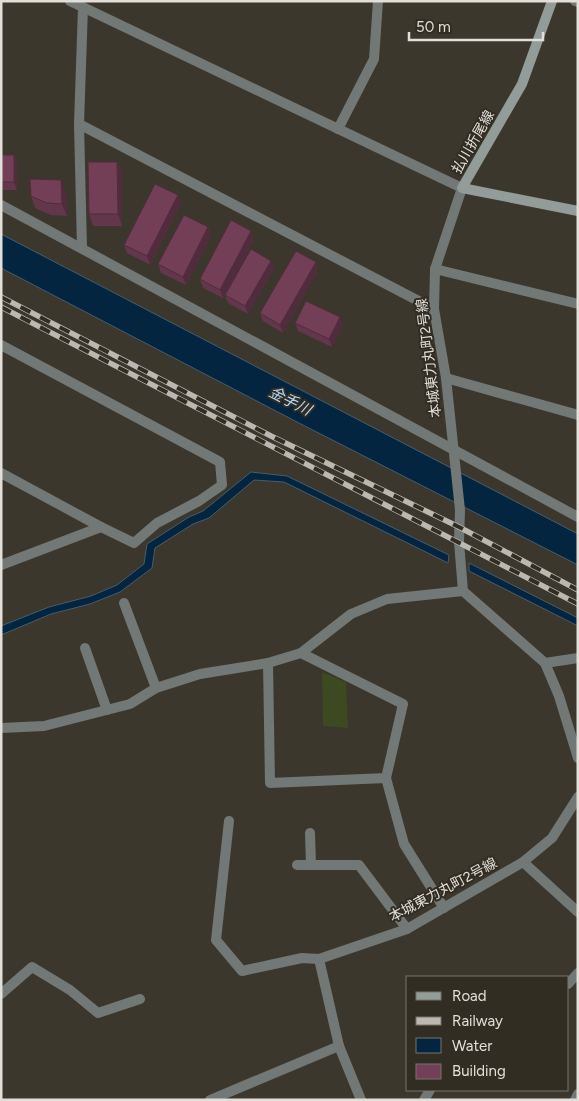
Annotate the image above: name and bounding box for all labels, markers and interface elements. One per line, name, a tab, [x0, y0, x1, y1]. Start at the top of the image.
scale bar	[409, 10, 543, 42]
text: 50 m	[416, 18, 451, 36]
street label: 払川折尾線	[448, 107, 498, 177]
street label: 本城東力丸町2号線	[413, 297, 445, 419]
water label: 金手川	[266, 383, 316, 420]
street label: 本城東力丸町2号線	[386, 854, 500, 926]
legend	[406, 976, 569, 1091]
text: Road	[452, 987, 487, 1005]
text: Railway	[452, 1012, 503, 1030]
text: Water	[452, 1037, 492, 1055]
text: Building	[452, 1062, 506, 1080]

